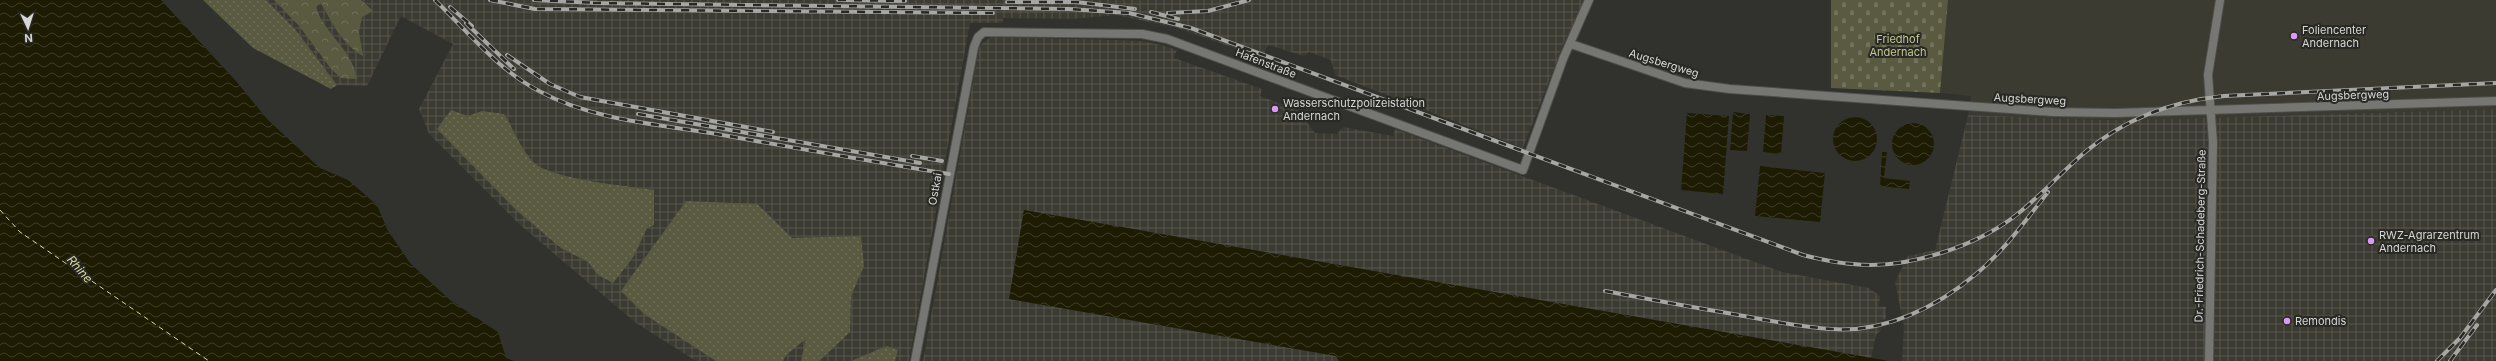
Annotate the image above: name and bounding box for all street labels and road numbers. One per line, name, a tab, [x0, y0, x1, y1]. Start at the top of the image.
street label: Hafenstraße	[1234, 45, 1298, 81]
street label: Augsbergweg	[1627, 46, 1701, 80]
street label: Augsbergweg	[2317, 87, 2389, 103]
street label: Augsbergweg	[1993, 90, 2067, 108]
street label: Dr.-Friedrich-Schadeberg-Straße	[2191, 149, 2209, 323]
street label: Ostkai	[925, 172, 945, 206]

